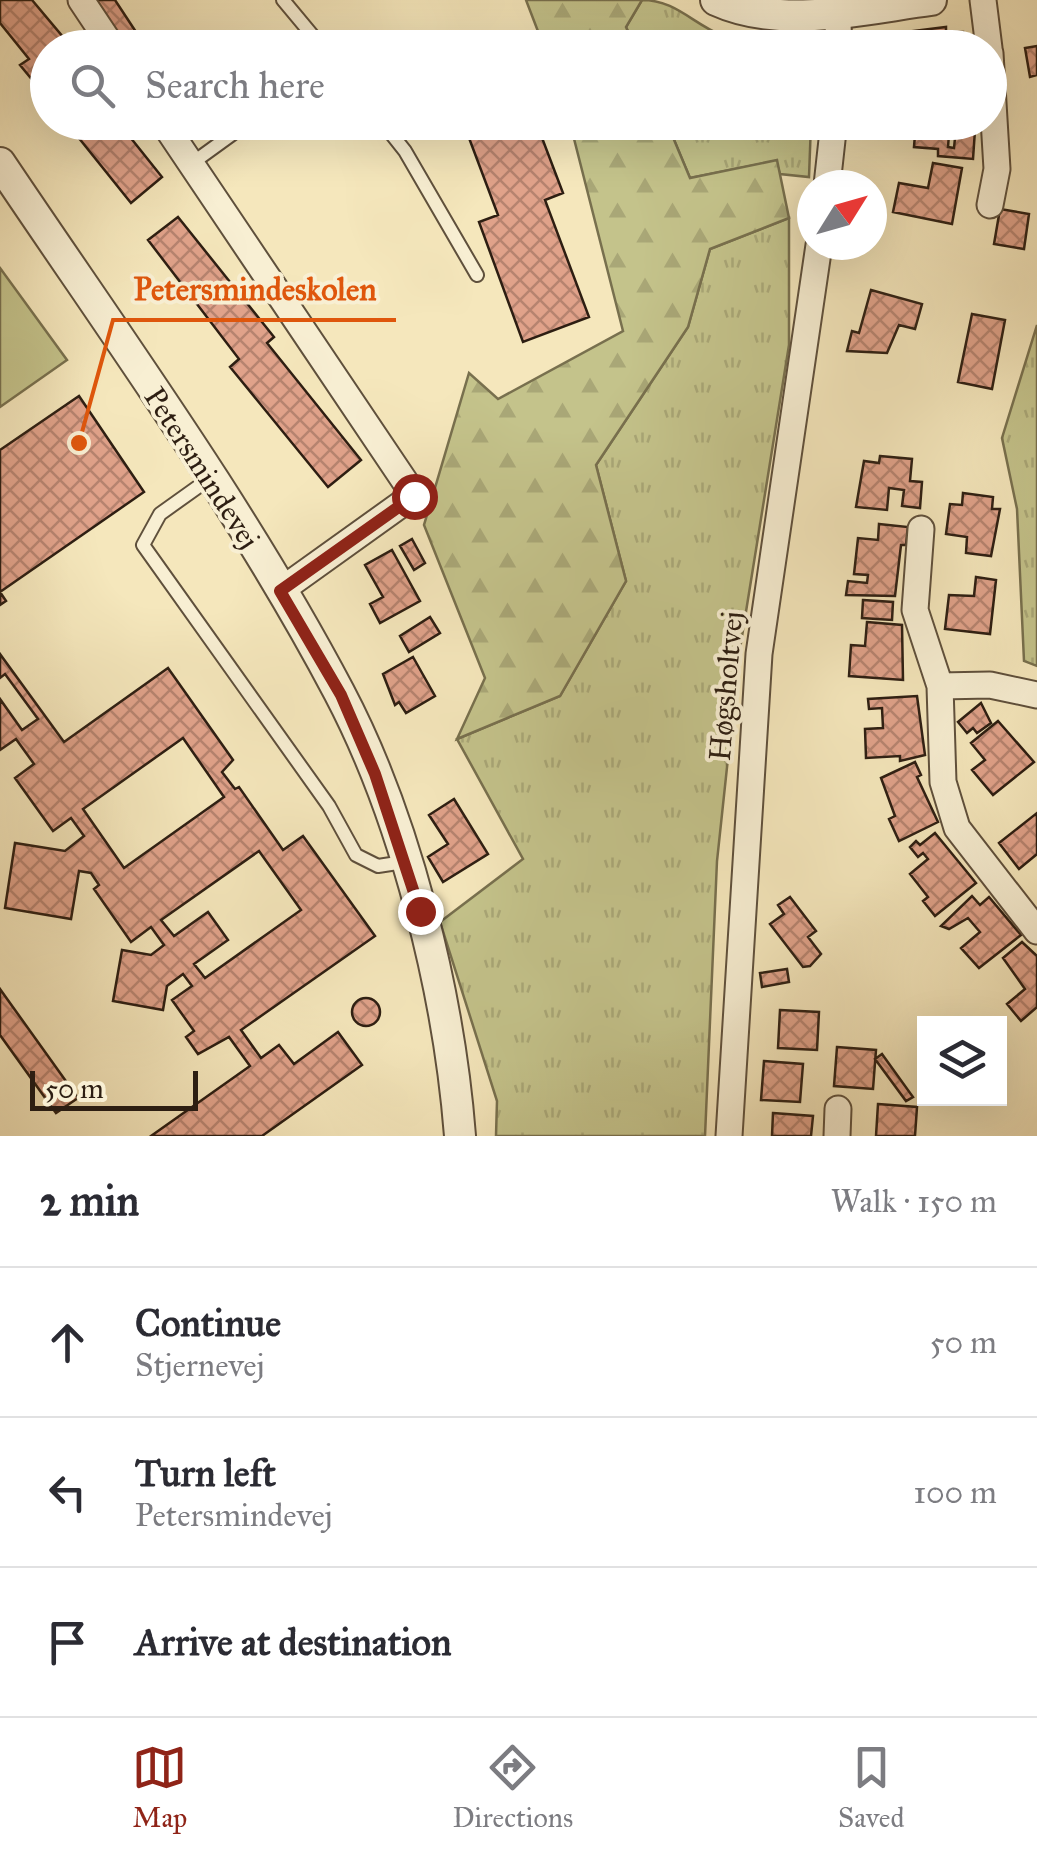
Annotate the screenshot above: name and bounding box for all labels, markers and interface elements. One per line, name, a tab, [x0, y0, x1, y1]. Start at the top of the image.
search box	[30, 30, 1007, 140]
icon: search	[65, 58, 120, 113]
text: Search here	[145, 62, 325, 108]
north arrow	[797, 170, 887, 260]
callout: Petersmindeskolen	[113, 258, 396, 320]
text: Petersmindeskolen	[133, 270, 377, 309]
street label: Petersmindevej	[136, 381, 268, 555]
route start	[392, 474, 438, 520]
street label: Høgsholtvej	[702, 610, 750, 762]
route end	[398, 889, 444, 935]
map controls	[917, 1016, 1007, 1106]
button: layers	[917, 1016, 1007, 1106]
scale bar	[30, 1066, 198, 1110]
text: 50 m	[45, 1071, 104, 1106]
text: 2 min	[40, 1175, 139, 1227]
text: Walk · 150 m	[831, 1182, 997, 1221]
text: Continue	[135, 1300, 281, 1346]
icon: ahead	[40, 1315, 95, 1370]
text: 50 m	[930, 1323, 997, 1362]
text: Stjernevej	[135, 1346, 264, 1385]
text: Turn left	[135, 1450, 276, 1496]
icon: left	[40, 1465, 95, 1520]
text: 100 m	[913, 1473, 997, 1512]
text: Petersmindevej	[135, 1496, 333, 1535]
icon: arrive	[40, 1615, 95, 1670]
text: Arrive at destination	[135, 1619, 452, 1665]
tab: Map	[132, 1740, 187, 1835]
tab: Directions	[452, 1740, 573, 1835]
tab: Saved	[838, 1740, 905, 1835]

